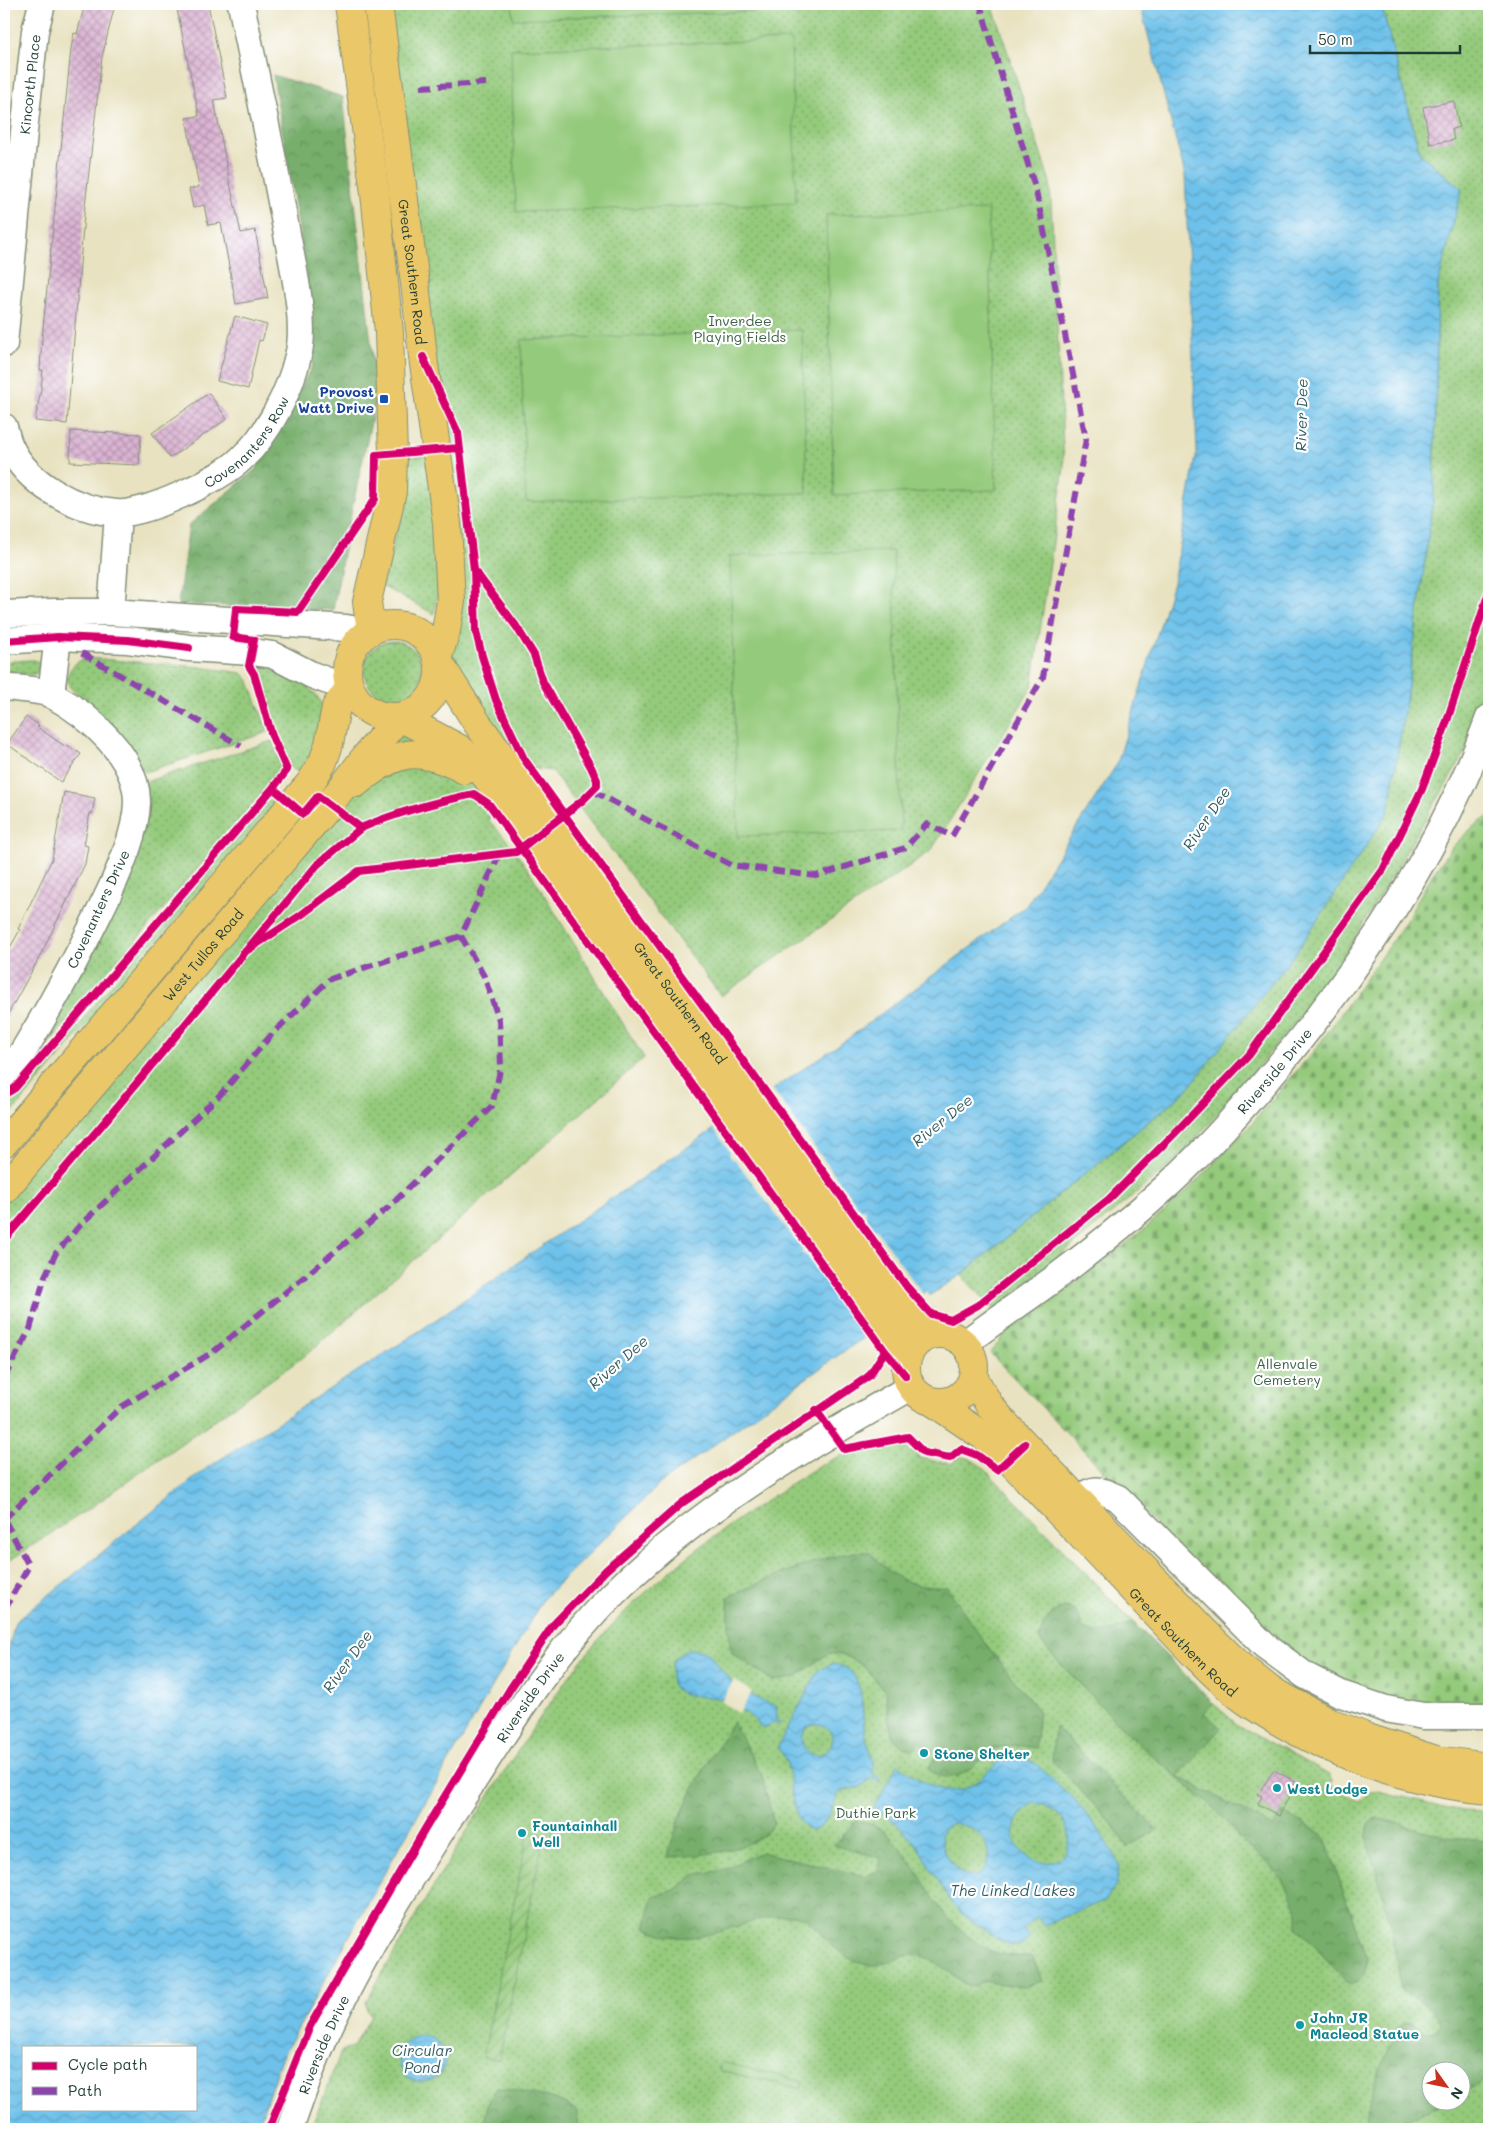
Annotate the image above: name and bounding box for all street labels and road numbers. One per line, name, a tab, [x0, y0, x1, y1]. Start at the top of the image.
street label: Kincorth Place	[14, 33, 44, 135]
street label: Great Southern Road	[394, 198, 431, 345]
street label: Covenanters Row	[200, 393, 293, 491]
street label: Covenanters Drive	[62, 847, 134, 971]
street label: West Tullos Road	[158, 904, 247, 1005]
street label: Great Southern Road	[630, 938, 731, 1067]
street label: Riverside Drive	[1232, 1024, 1316, 1118]
street label: Great Southern Road	[1126, 1583, 1242, 1700]
street label: Riverside Drive	[491, 1648, 568, 1746]
street label: Riverside Drive	[294, 1991, 353, 2097]

